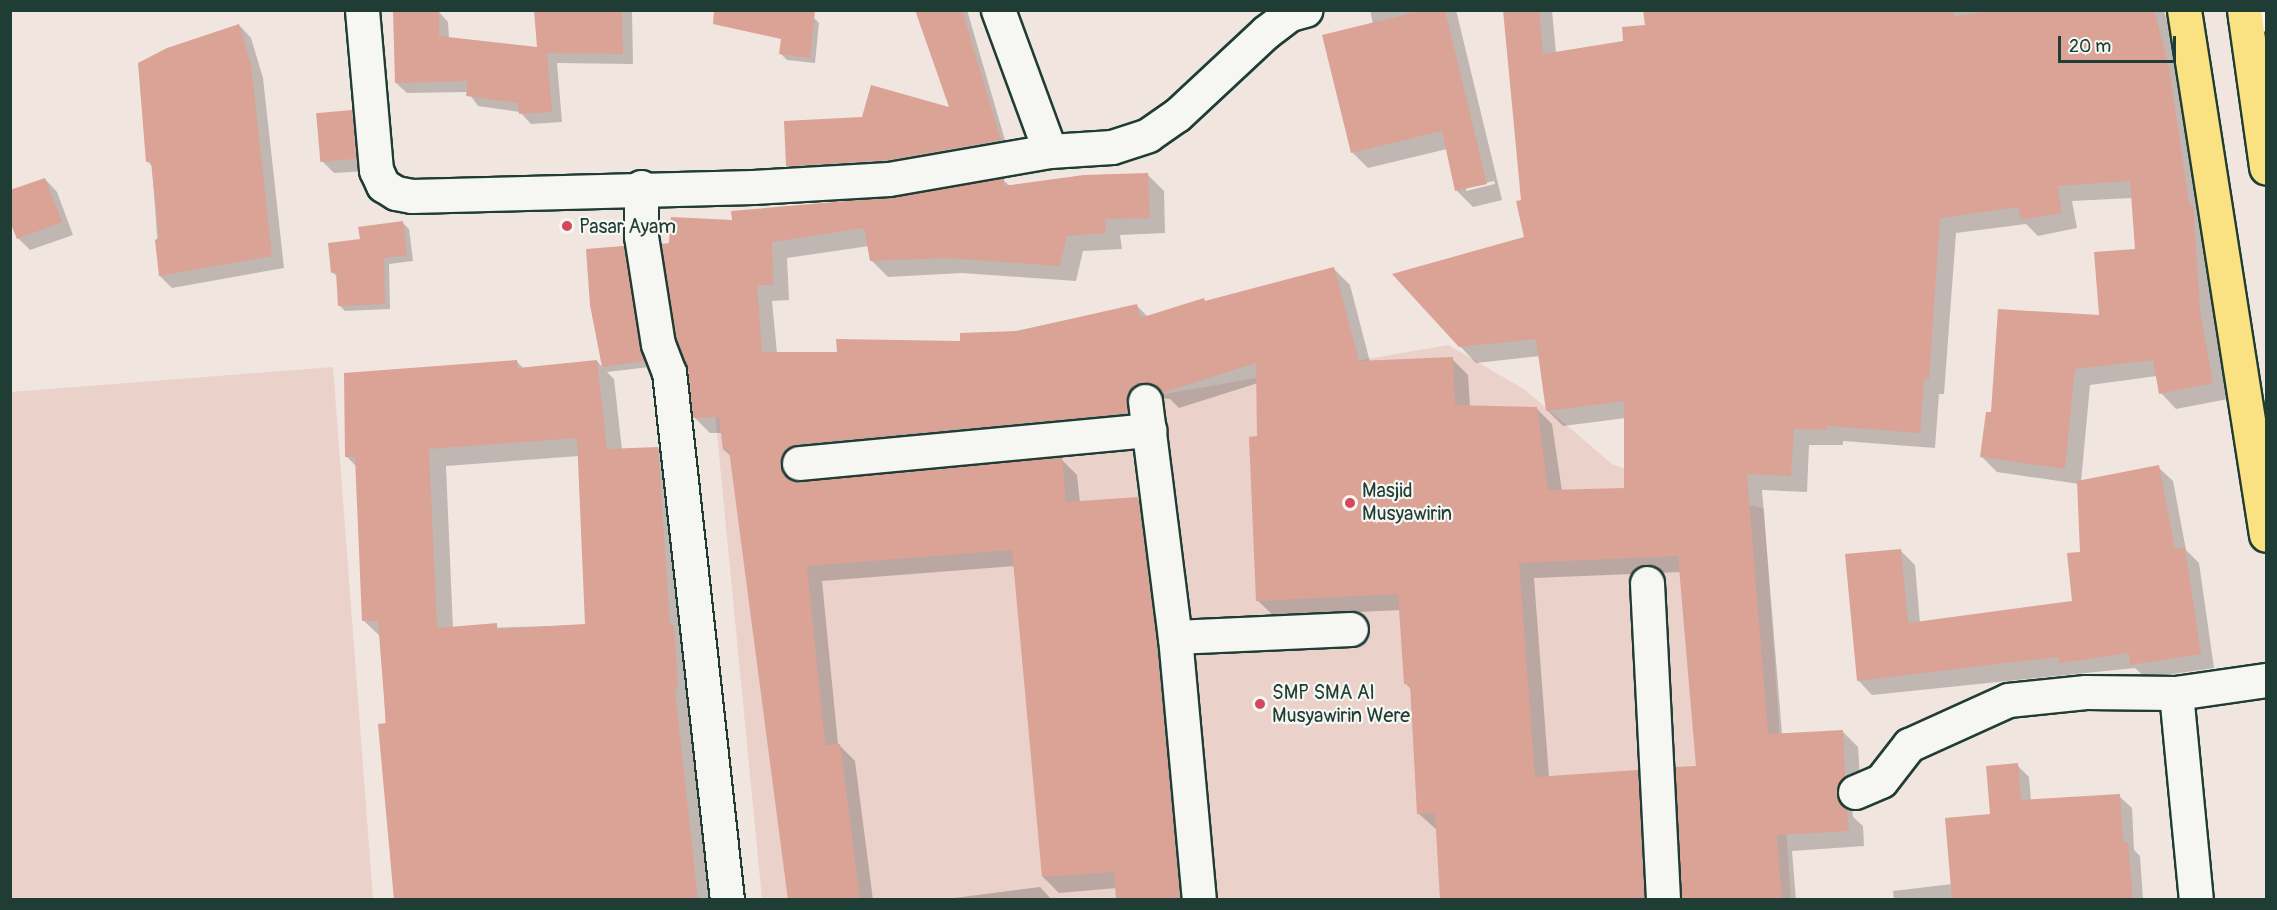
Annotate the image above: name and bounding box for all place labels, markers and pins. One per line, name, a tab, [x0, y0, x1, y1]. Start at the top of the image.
place label: Pasar Ayam	[579, 214, 676, 238]
marker: Pasar Ayam	[560, 219, 574, 233]
place label: Masjid Musyawirin	[1362, 479, 1452, 526]
marker: Masjid Musyawirin	[1343, 496, 1357, 510]
place label: SMP SMA Al Musyawirin Were	[1272, 680, 1410, 727]
marker: SMP SMA Al Musyawirin Were	[1253, 697, 1267, 711]

